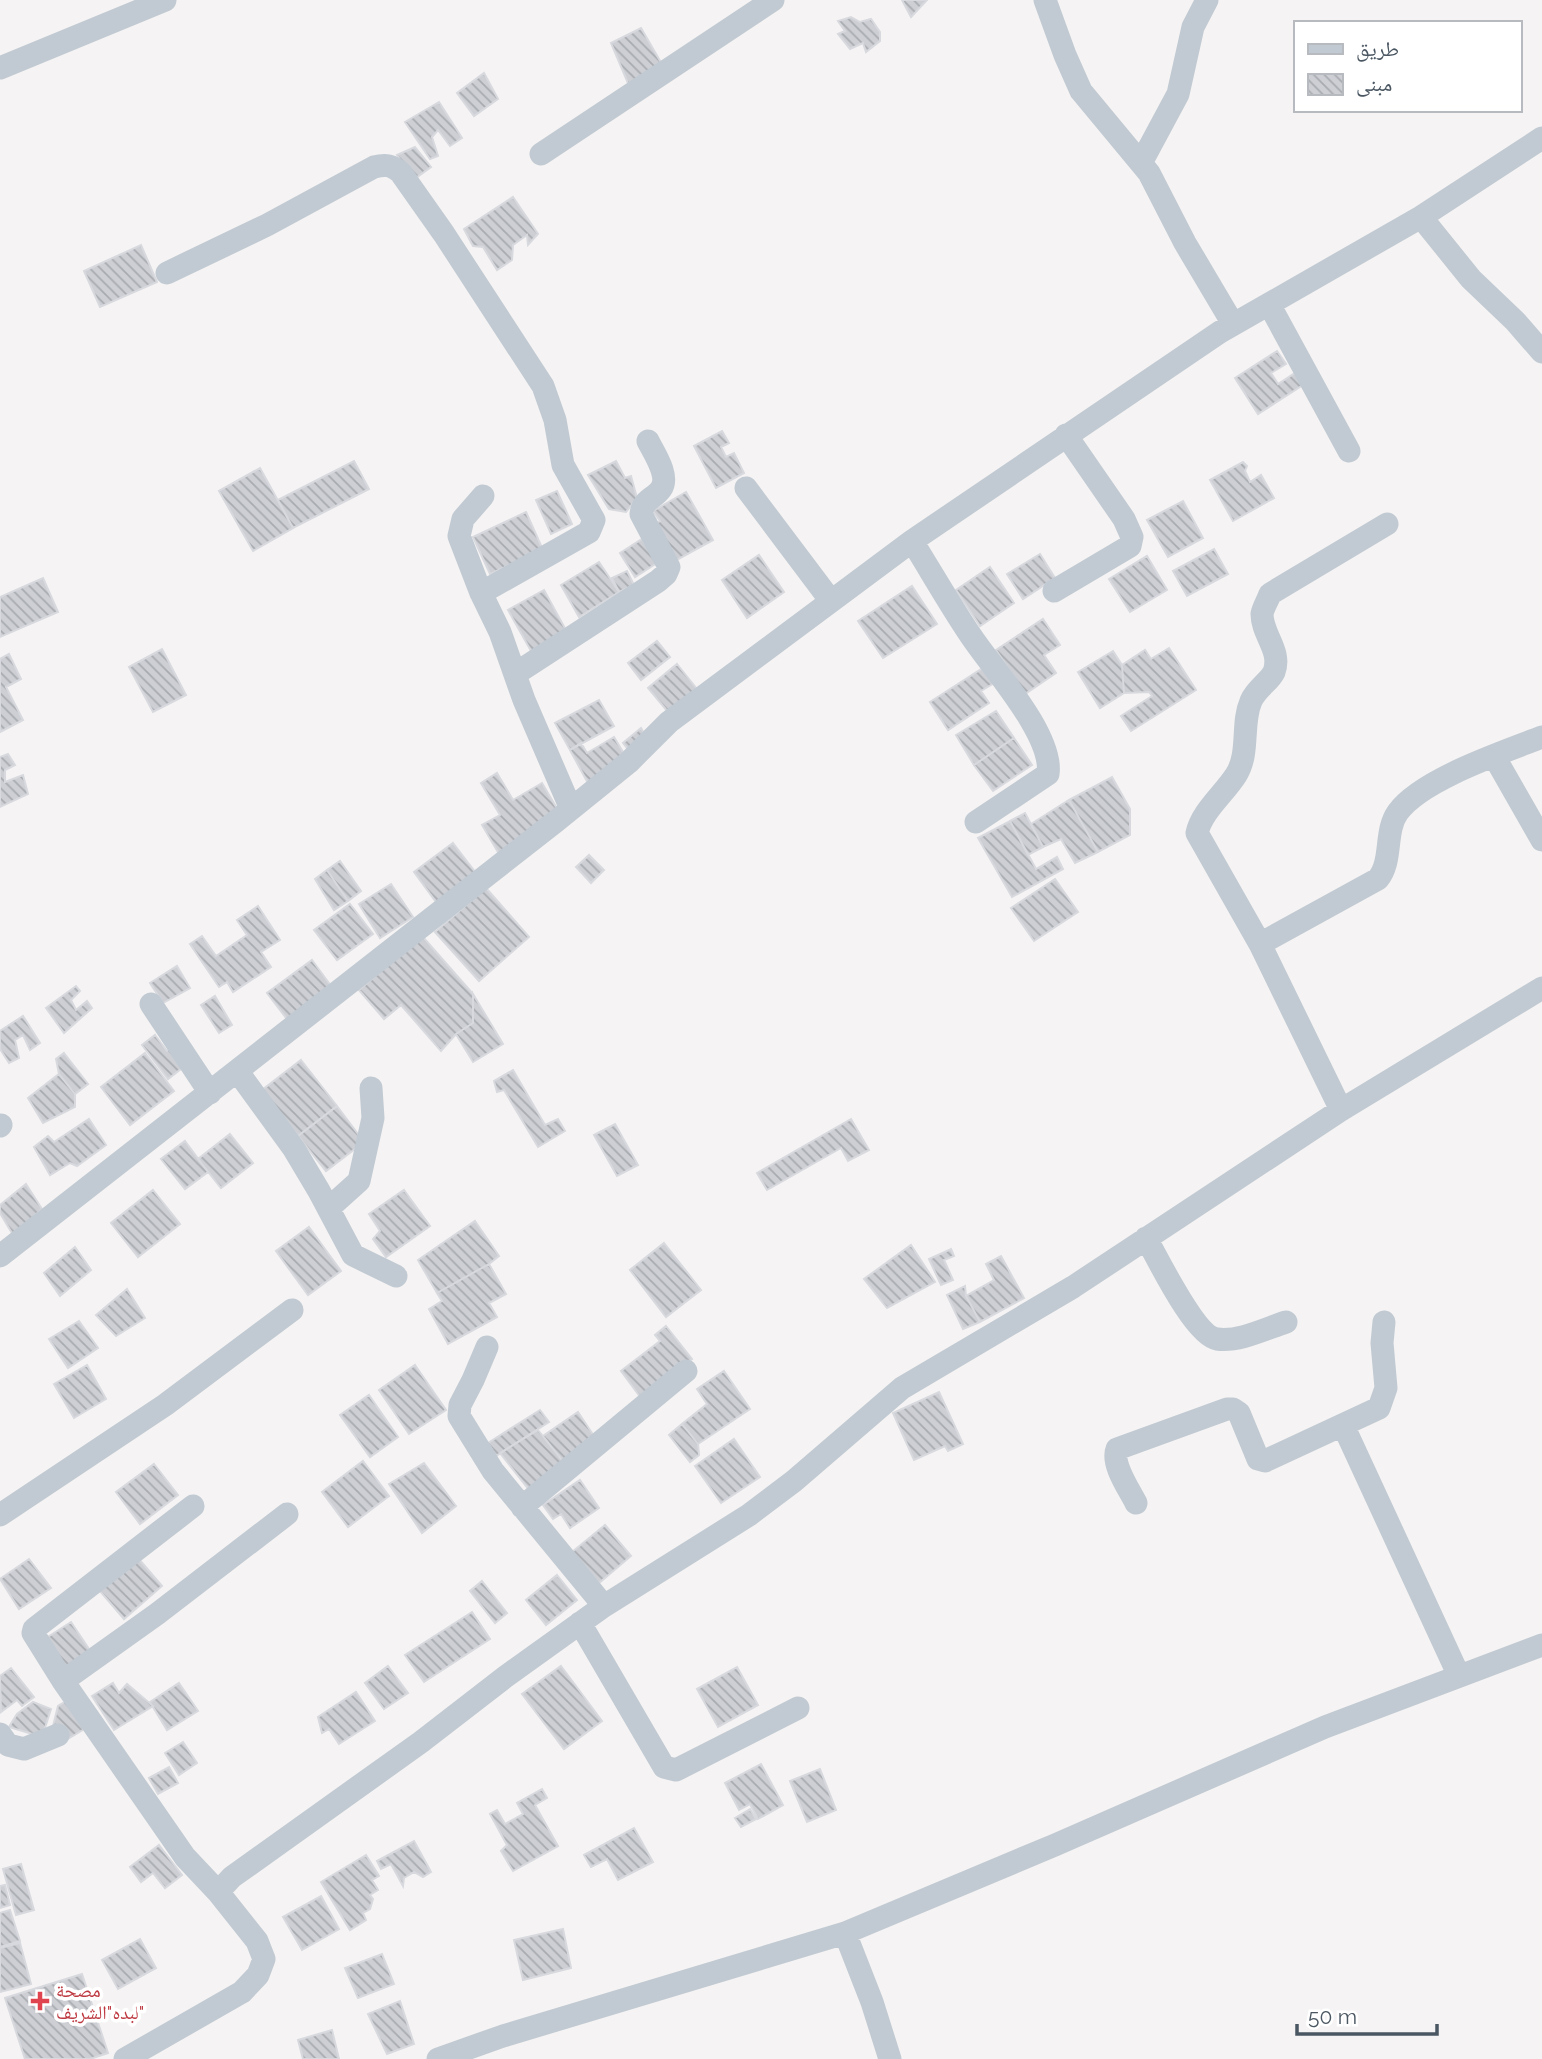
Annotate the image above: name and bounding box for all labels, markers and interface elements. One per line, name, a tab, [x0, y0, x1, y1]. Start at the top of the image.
legend	[1294, 21, 1521, 112]
text: طريق	[1356, 36, 1399, 62]
text: مبنى	[1356, 71, 1392, 97]
place label: مصحة لبده"الشريف"	[56, 1979, 144, 2024]
marker: مصحة لبده"الشريف"	[30, 1991, 50, 2011]
scale bar	[1297, 1993, 1437, 2037]
text: 50 m	[1308, 2004, 1357, 2029]

